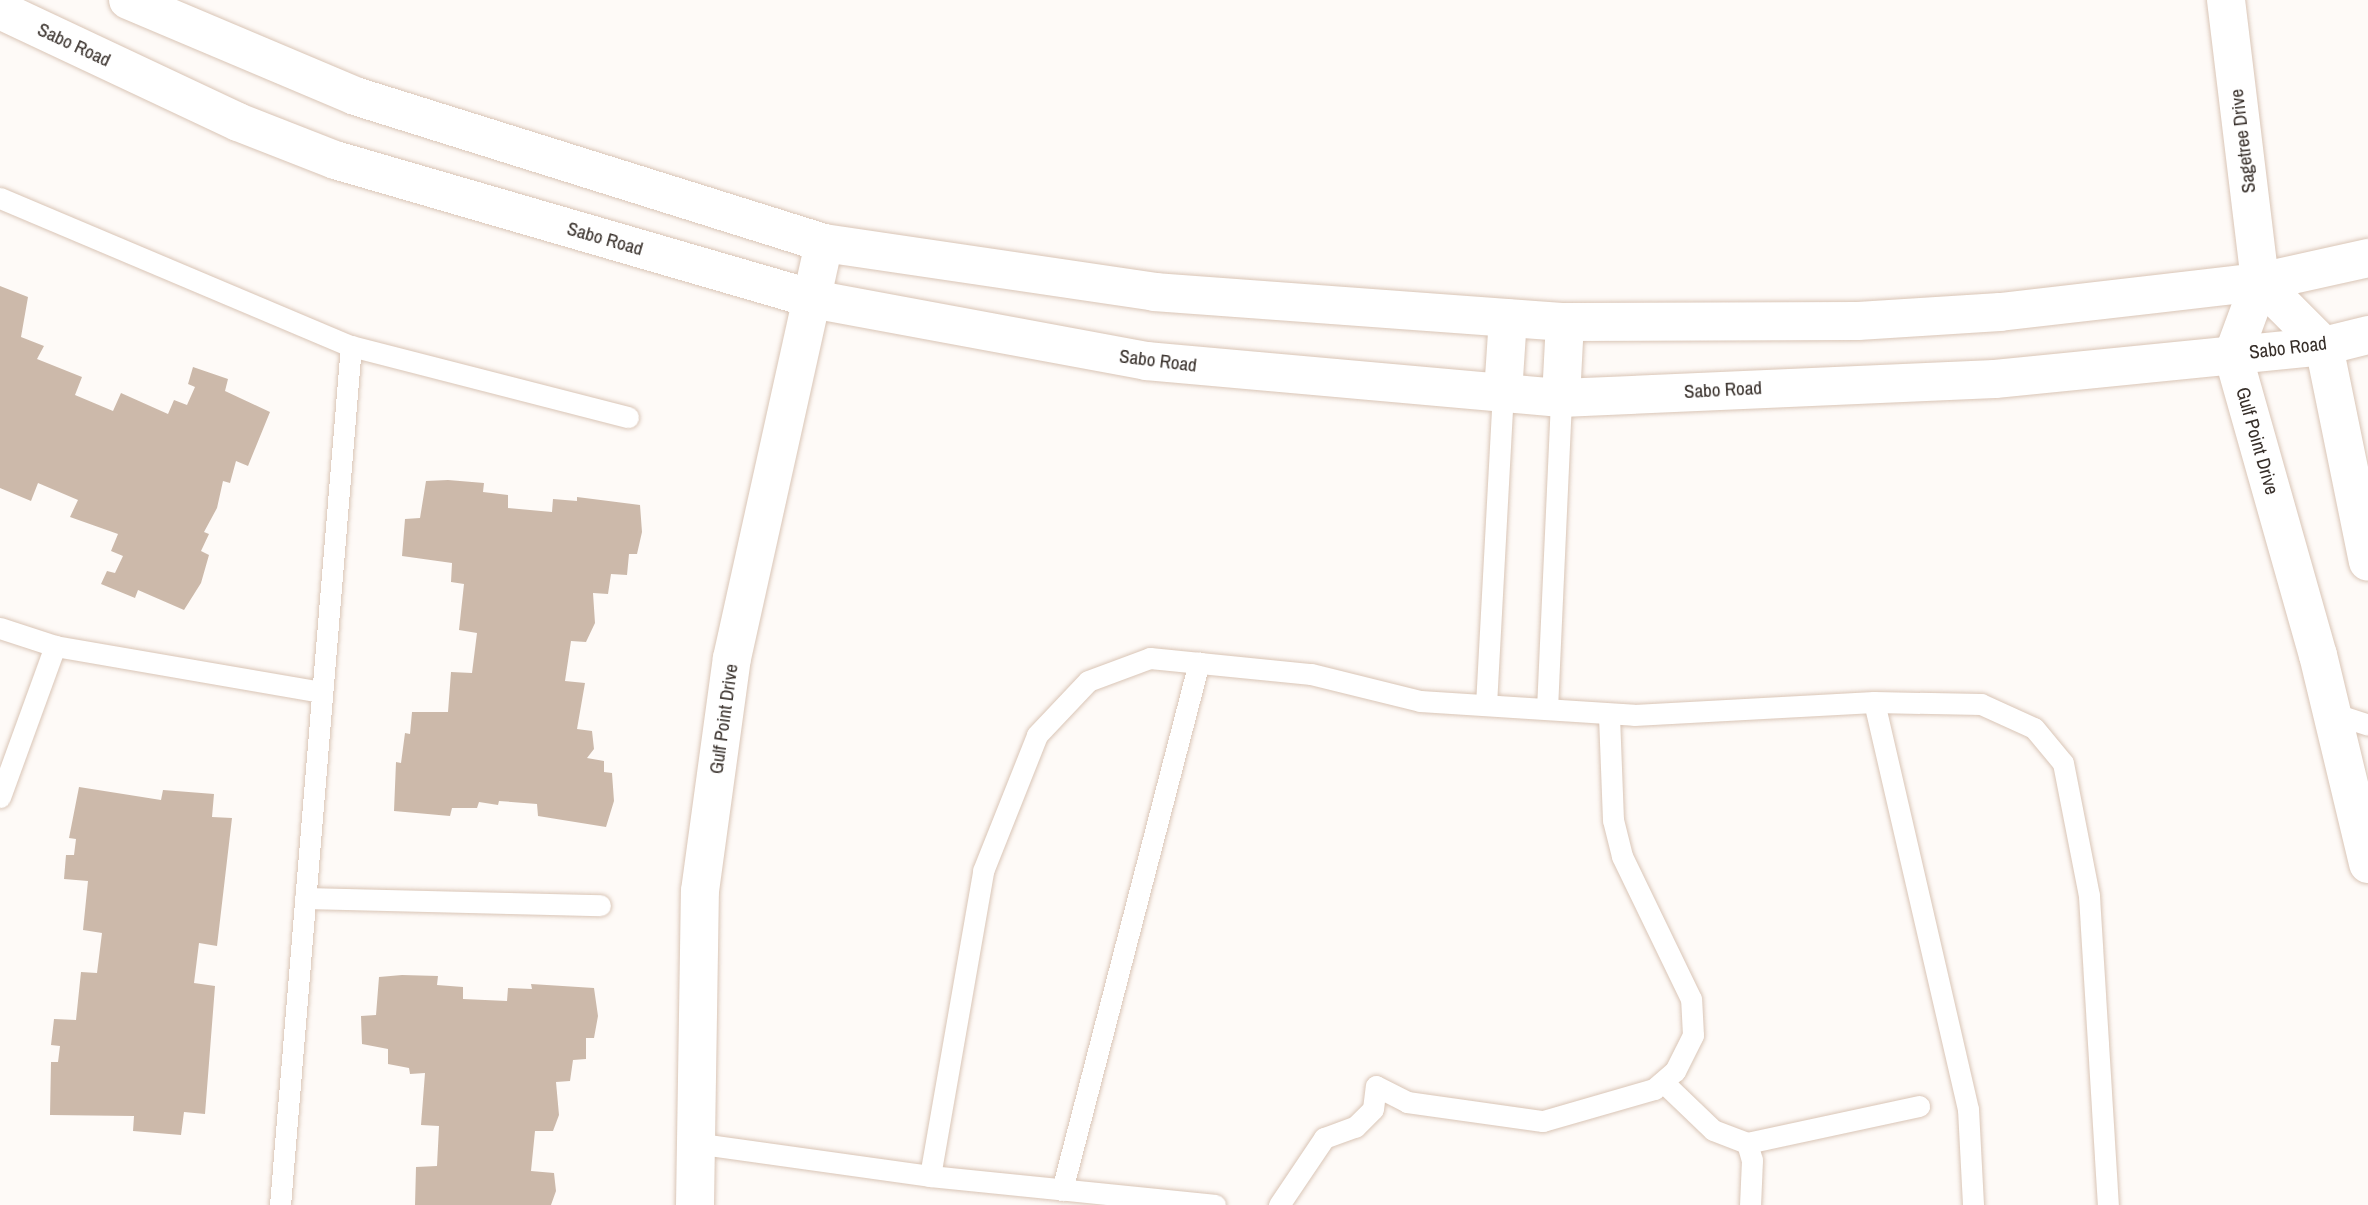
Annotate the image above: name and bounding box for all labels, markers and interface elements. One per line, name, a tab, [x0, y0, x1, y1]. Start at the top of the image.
street label: Sabo Road	[34, 18, 114, 72]
street label: Sagetree Drive	[2225, 88, 2261, 194]
street label: Sabo Road	[564, 217, 646, 261]
street label: Sabo Road	[2248, 332, 2328, 364]
street label: Sabo Road	[1118, 345, 1198, 377]
street label: Sabo Road	[1683, 377, 1763, 403]
street label: Gulf Point Drive	[2231, 385, 2283, 497]
street label: Gulf Point Drive	[705, 663, 743, 775]

